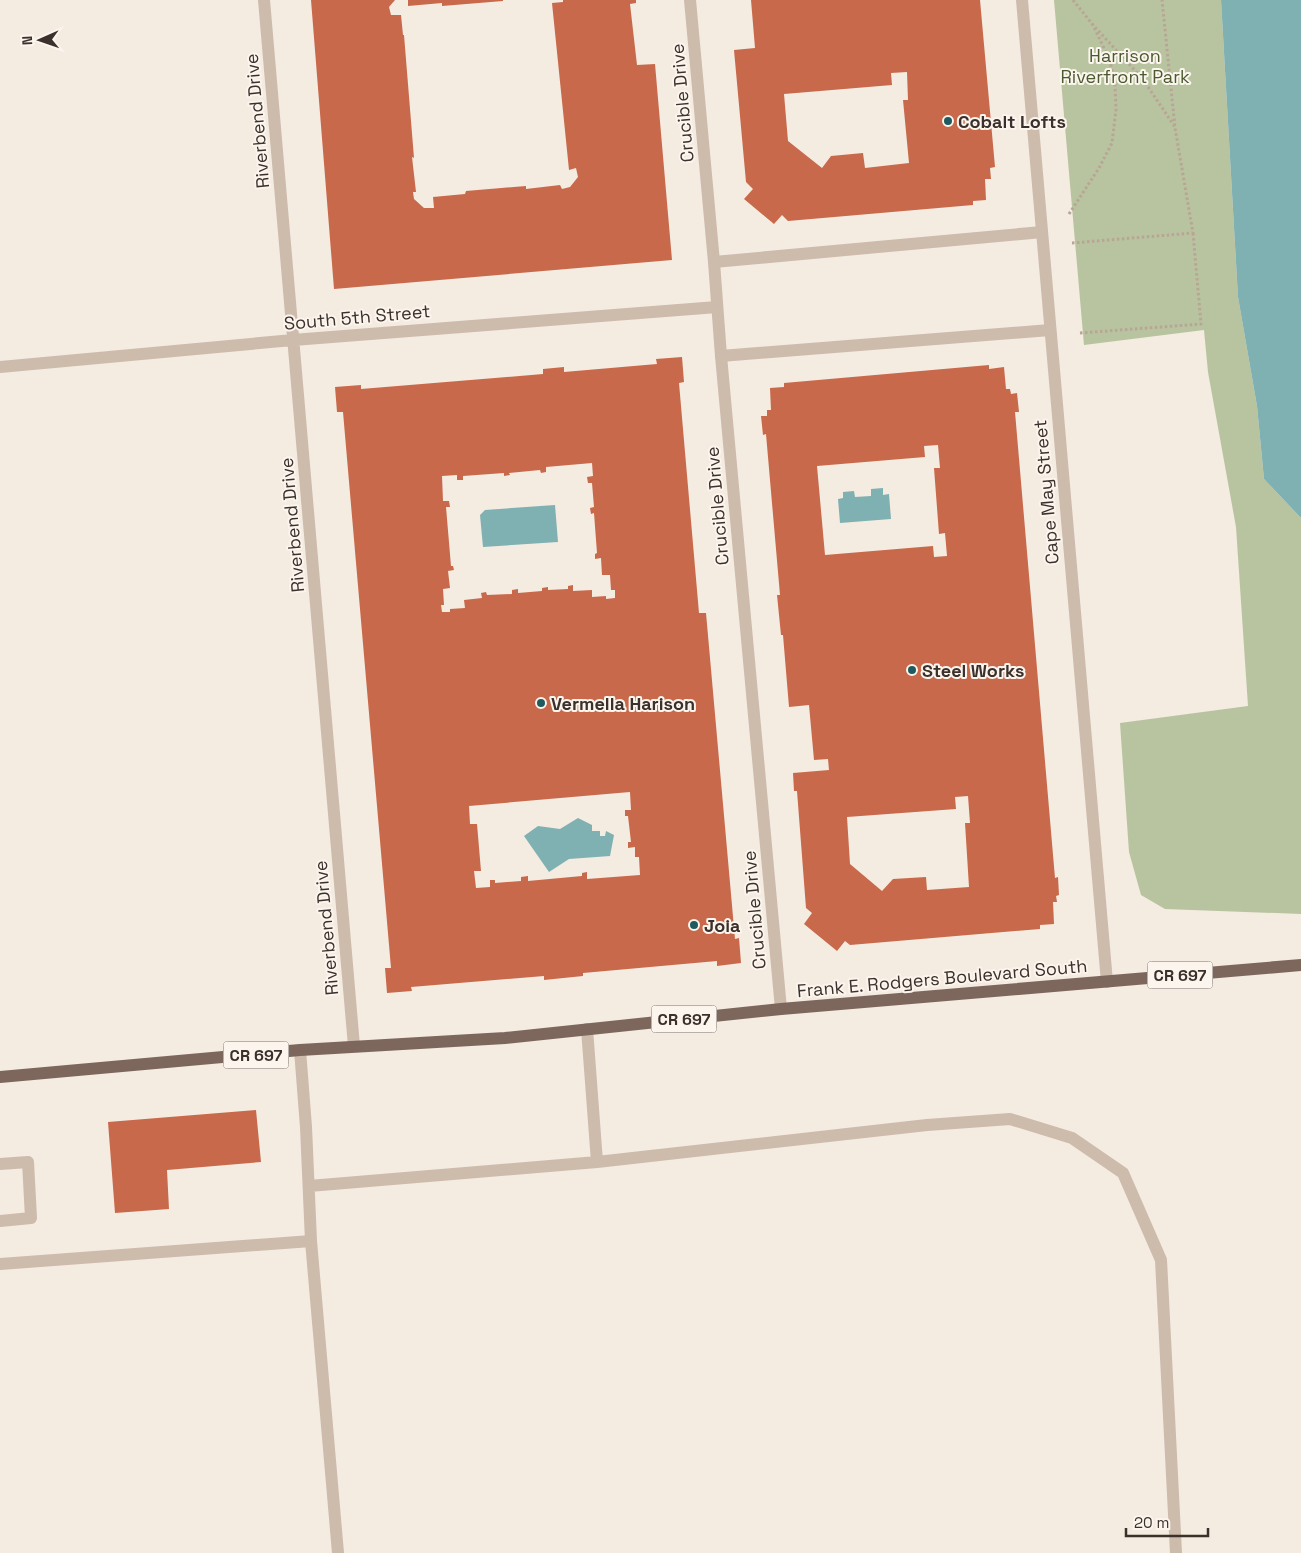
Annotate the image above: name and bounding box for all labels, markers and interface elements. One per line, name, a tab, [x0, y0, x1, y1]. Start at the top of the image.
north arrow	[15, 15, 65, 65]
text: N	[18, 35, 36, 45]
street label: Crucible Drive	[665, 43, 699, 163]
park label: Harrison Riverfront Park	[1060, 44, 1190, 88]
street label: Riverbend Drive	[240, 53, 274, 189]
place label: Cobalt Lofts	[958, 110, 1066, 133]
marker: Cobalt Lofts	[942, 115, 954, 127]
street label: South 5th Street	[283, 299, 431, 335]
street label: Cape May Street	[1028, 419, 1064, 565]
street label: Crucible Drive	[700, 446, 734, 566]
street label: Riverbend Drive	[275, 457, 309, 593]
place label: Steel Works	[922, 659, 1024, 682]
marker: Steel Works	[906, 664, 918, 676]
place label: Vermella Harison	[551, 692, 695, 715]
marker: Vermella Harison	[535, 697, 547, 709]
street label: Crucible Drive	[737, 850, 771, 970]
street label: Riverbend Drive	[309, 860, 343, 996]
place label: Joia	[704, 914, 741, 937]
marker: Joia	[688, 919, 700, 931]
street label: Frank E. Rodgers Boulevard South	[796, 954, 1088, 1002]
road number: CR 697	[1148, 962, 1212, 988]
road number: CR 697	[652, 1006, 716, 1032]
road number: CR 697	[224, 1042, 288, 1068]
scale bar	[1126, 1506, 1208, 1538]
text: 20 m	[1134, 1513, 1169, 1532]

